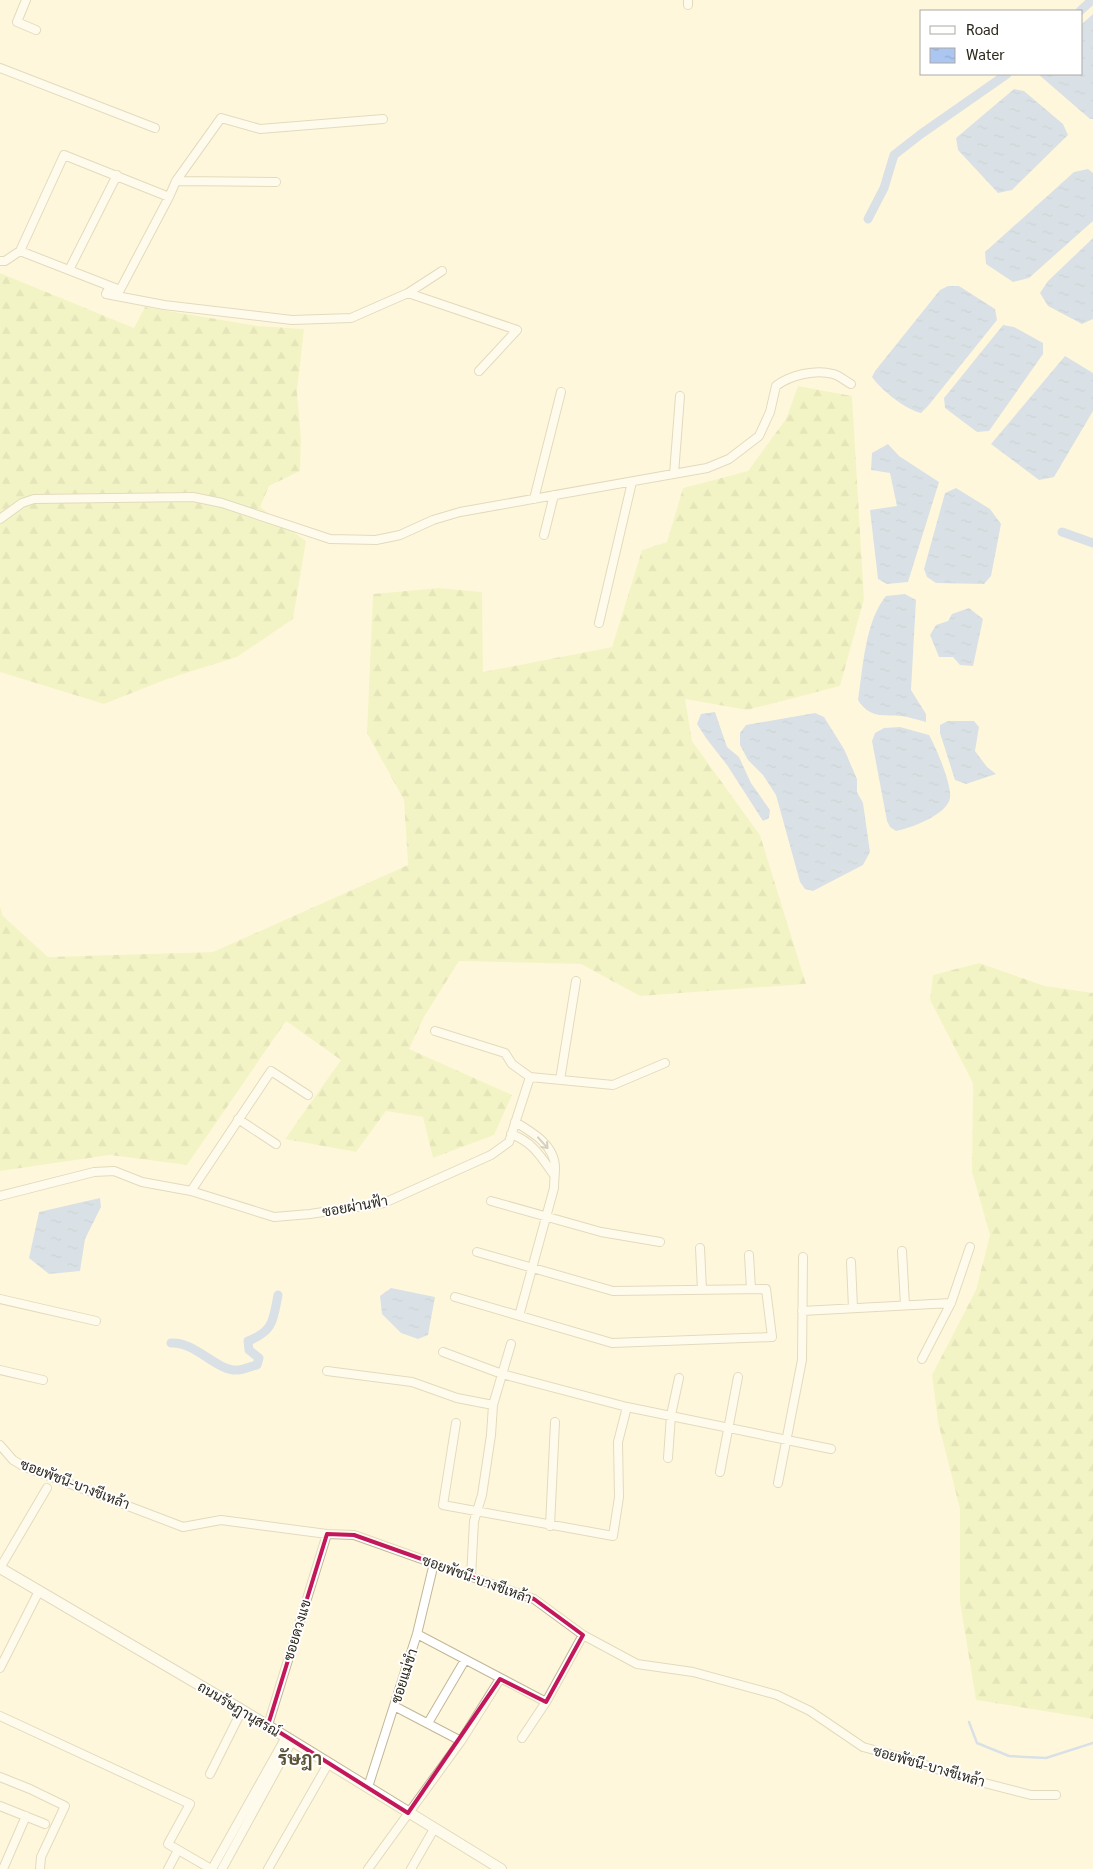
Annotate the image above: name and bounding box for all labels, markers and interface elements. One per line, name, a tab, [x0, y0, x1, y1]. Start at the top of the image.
legend	[920, 10, 1083, 75]
text: Road	[966, 19, 999, 38]
text: Water	[966, 44, 1005, 63]
one-way arrow	[537, 1137, 549, 1150]
street label: ซอยผ่านฟ้า	[321, 1190, 389, 1220]
street label: ซอยพัชนี-บางชีเหล้า	[18, 1454, 133, 1512]
street label: ซอยพัชนี-บางชีเหล้า	[420, 1550, 535, 1606]
street label: ซอยดวงแข	[278, 1597, 314, 1663]
street label: ซอยแม่ขำ	[386, 1646, 420, 1705]
street label: ถนนรัษฎานุสรณ์	[194, 1676, 284, 1742]
street label: ซอยพัชนี-บางชีเหล้า	[871, 1740, 987, 1790]
district label: รัษฎา	[278, 1745, 322, 1771]

